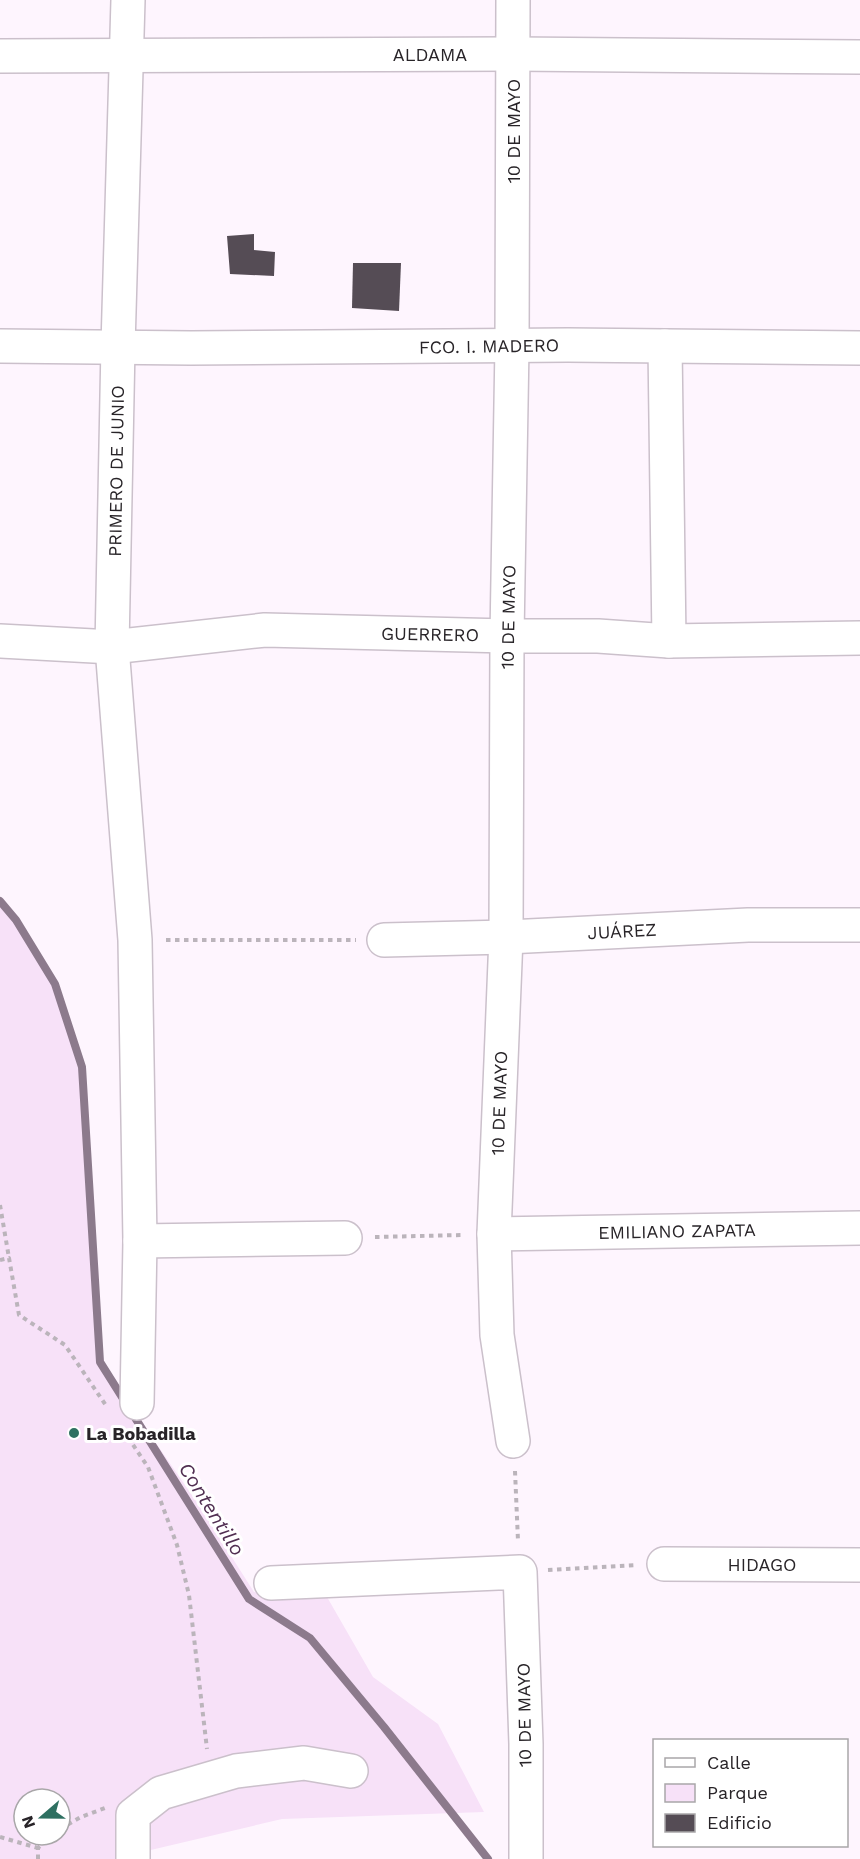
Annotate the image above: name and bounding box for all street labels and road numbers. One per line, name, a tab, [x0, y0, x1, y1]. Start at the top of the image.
street label: ALDAMA	[393, 44, 467, 65]
street label: 10 DE MAYO	[503, 79, 524, 183]
street label: FCO. I. MADERO	[419, 334, 559, 358]
street label: PRIMERO DE JUNIO	[104, 385, 128, 557]
street label: 10 DE MAYO	[497, 565, 519, 669]
street label: GUERRERO	[381, 623, 479, 645]
street label: JUÁREZ	[587, 919, 657, 943]
street label: 10 DE MAYO	[487, 1050, 511, 1156]
street label: EMILIANO ZAPATA	[598, 1219, 756, 1243]
street label: HIDAGO	[727, 1554, 797, 1575]
street label: 10 DE MAYO	[513, 1663, 535, 1767]

